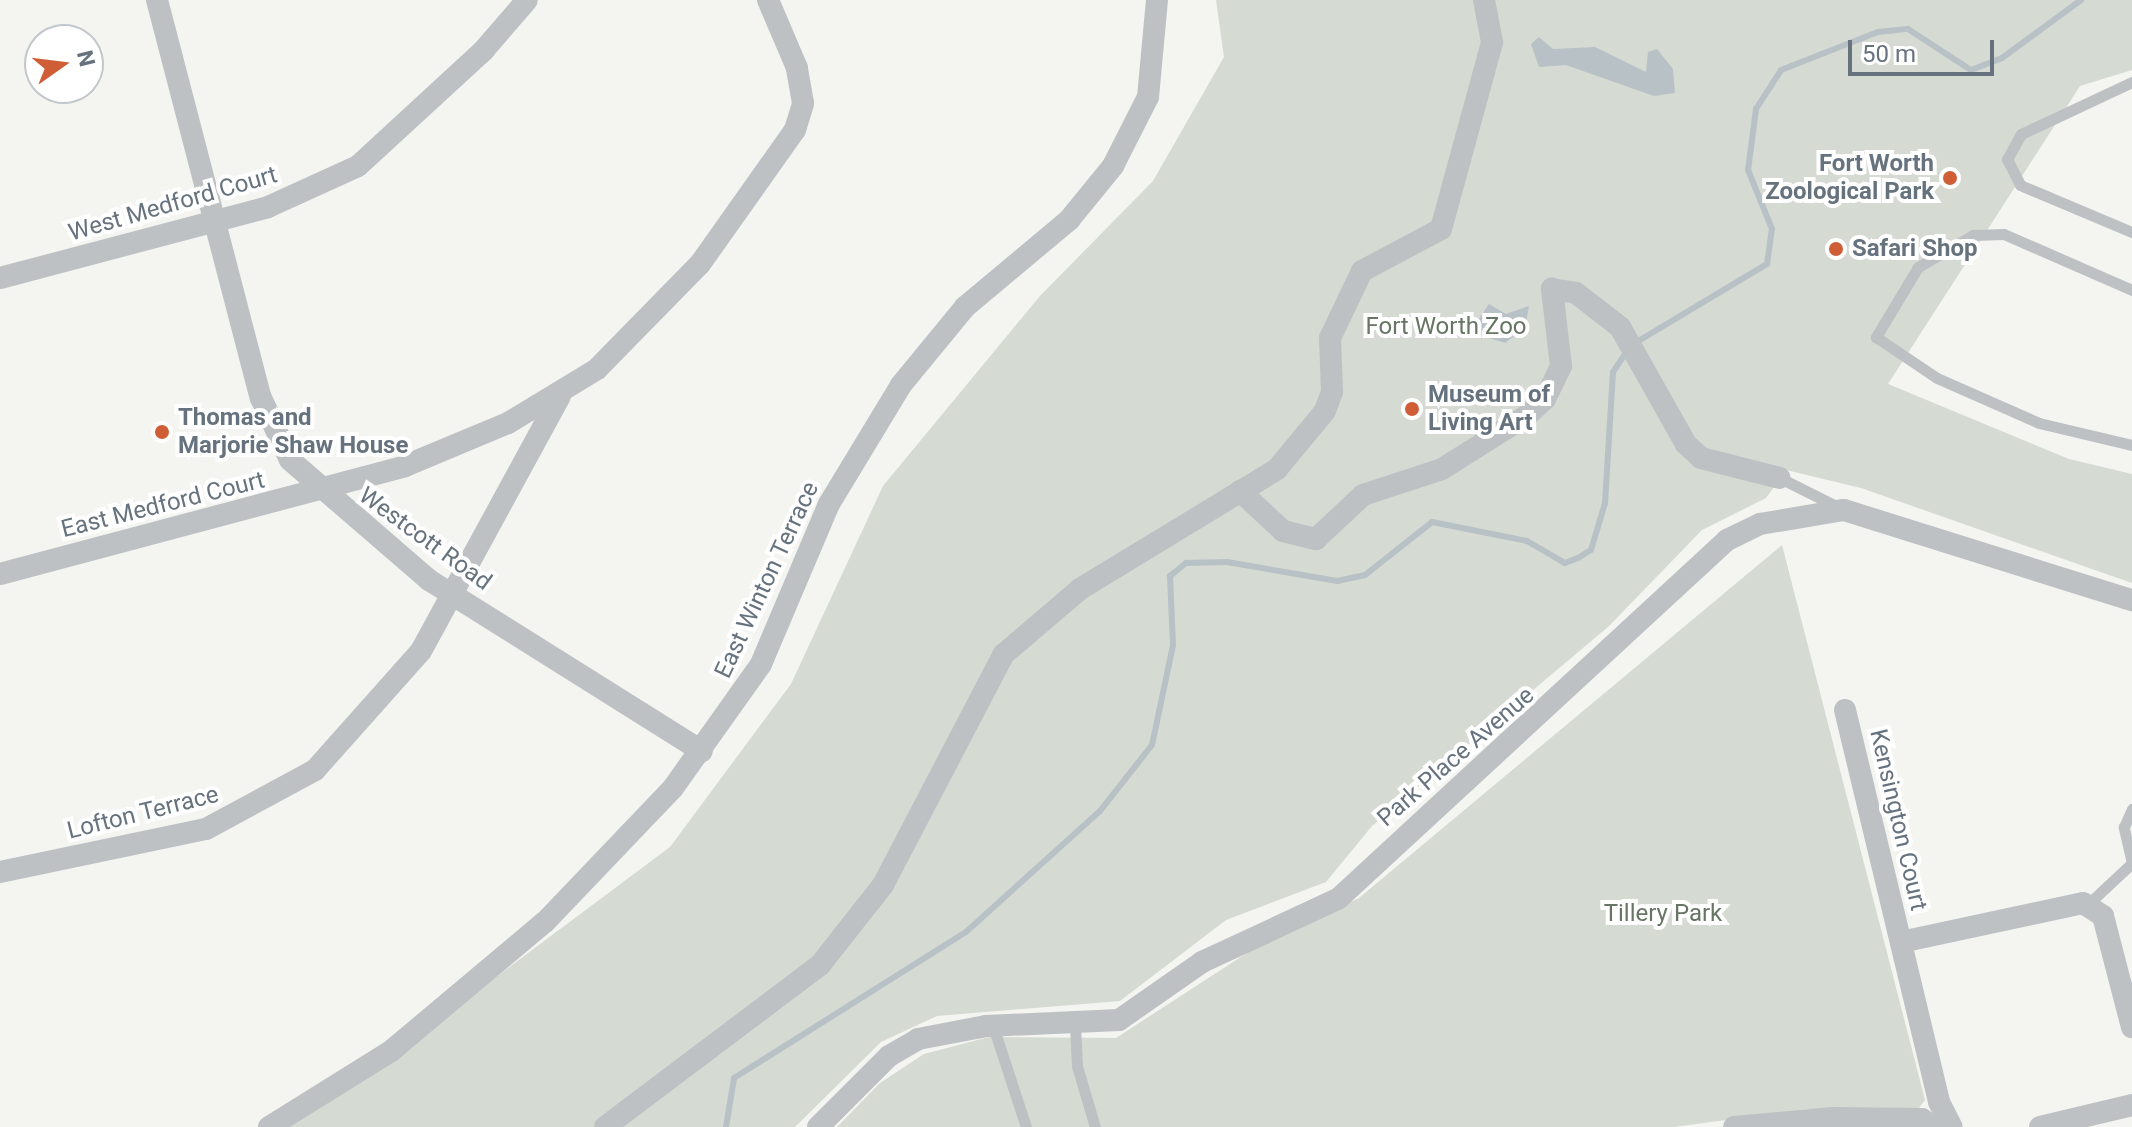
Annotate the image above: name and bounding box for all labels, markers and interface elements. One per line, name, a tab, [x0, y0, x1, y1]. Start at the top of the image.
north arrow	[24, 24, 104, 104]
scale bar	[1852, 24, 1998, 74]
text: 50 m	[1862, 40, 1916, 68]
text: N	[72, 48, 100, 69]
place label: Fort Worth Zoological Park	[1765, 150, 1934, 206]
street label: West Medford Court	[65, 160, 281, 248]
marker: Fort Worth Zoological Park	[1941, 169, 1959, 187]
place label: Safari Shop	[1852, 235, 1977, 263]
marker: Safari Shop	[1827, 240, 1845, 258]
park label: Fort Worth Zoo	[1365, 313, 1527, 341]
place label: Museum of Living Art	[1428, 381, 1550, 437]
marker: Museum of Living Art	[1403, 400, 1421, 418]
place label: Thomas and Marjorie Shaw House	[178, 404, 408, 460]
marker: Thomas and Marjorie Shaw House	[153, 423, 171, 441]
street label: East Medford Court	[58, 466, 268, 544]
street label: East Winton Terrace	[709, 477, 825, 683]
street label: Westcott Road	[353, 481, 497, 597]
street label: Park Place Avenue	[1372, 681, 1540, 833]
street label: Kensington Court	[1863, 726, 1933, 914]
street label: Lofton Terrace	[64, 780, 222, 846]
park label: Tillery Park	[1604, 900, 1722, 928]

